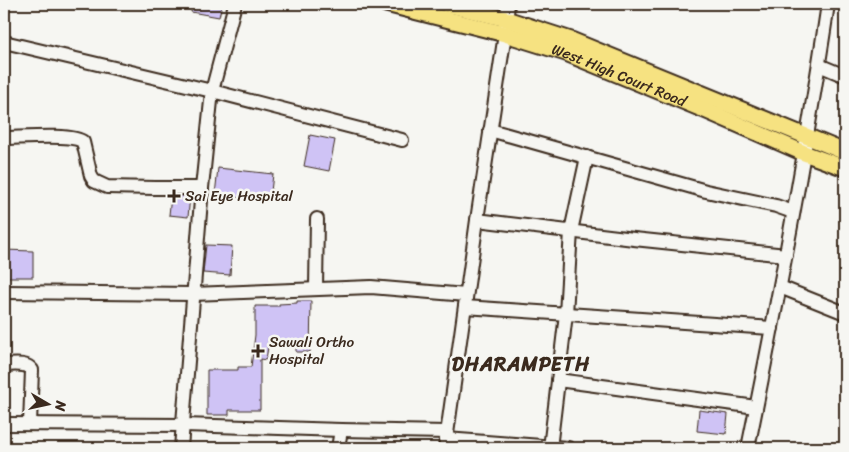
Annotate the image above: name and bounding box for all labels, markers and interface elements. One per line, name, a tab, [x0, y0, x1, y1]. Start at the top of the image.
street label: West High Court Road	[548, 36, 691, 115]
place label: Sai Eye Hospital	[185, 183, 294, 209]
marker: Sai Eye Hospital	[167, 189, 181, 203]
place label: Sawali Ortho Hospital	[269, 329, 354, 372]
marker: Sawali Ortho Hospital	[251, 344, 265, 358]
district label: DHARAMPETH	[452, 347, 590, 382]
north arrow	[22, 380, 72, 430]
text: N	[47, 398, 74, 413]

